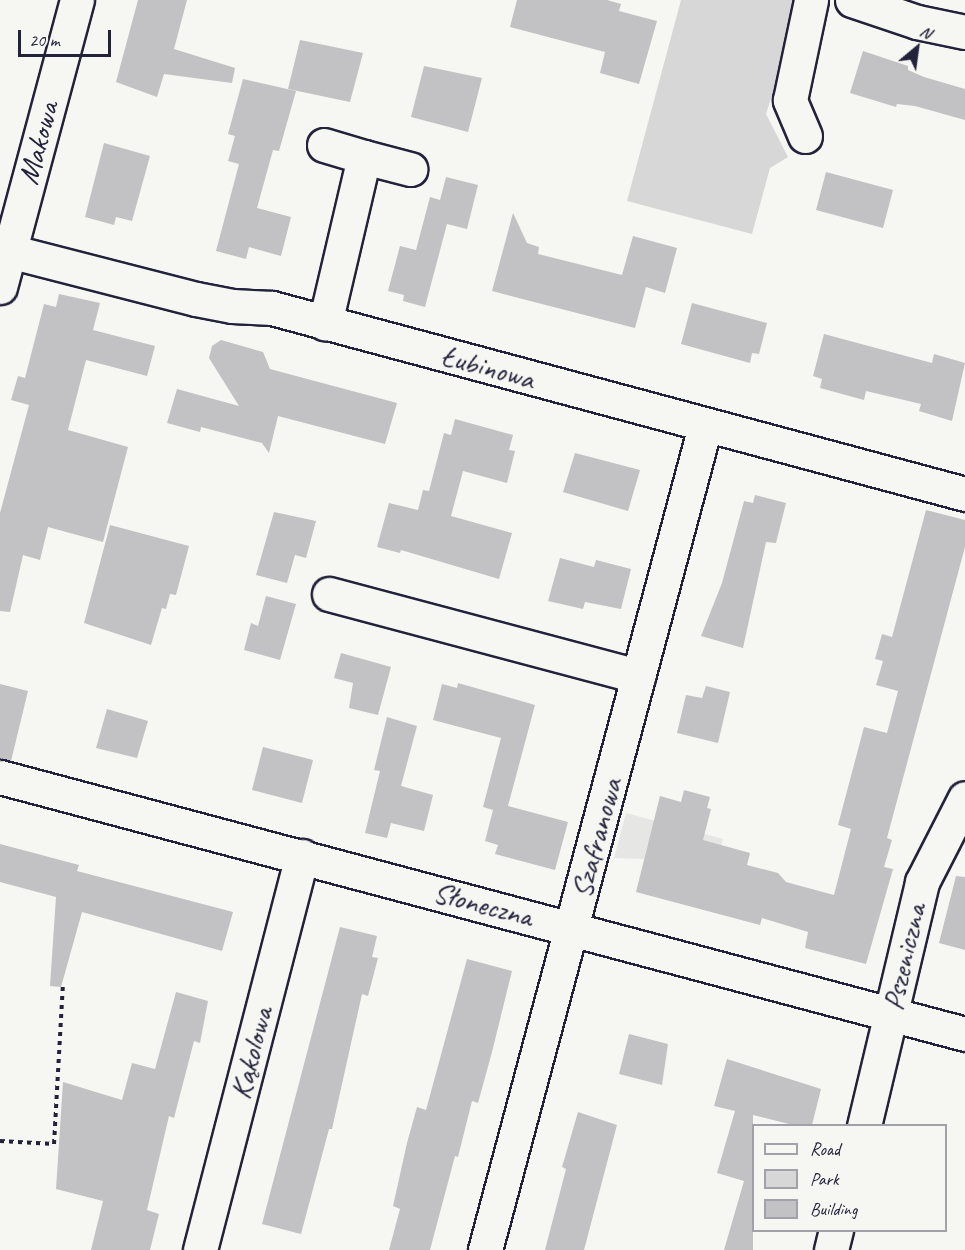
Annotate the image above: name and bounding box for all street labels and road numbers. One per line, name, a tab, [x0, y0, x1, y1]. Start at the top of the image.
street label: Makowa	[10, 98, 66, 188]
street label: Łubinowa	[437, 337, 539, 397]
street label: Szafranowa	[563, 774, 629, 902]
street label: Słoneczna	[430, 874, 536, 934]
street label: Pszeniczna	[874, 900, 934, 1014]
street label: Kąkolowa	[222, 1003, 280, 1103]

